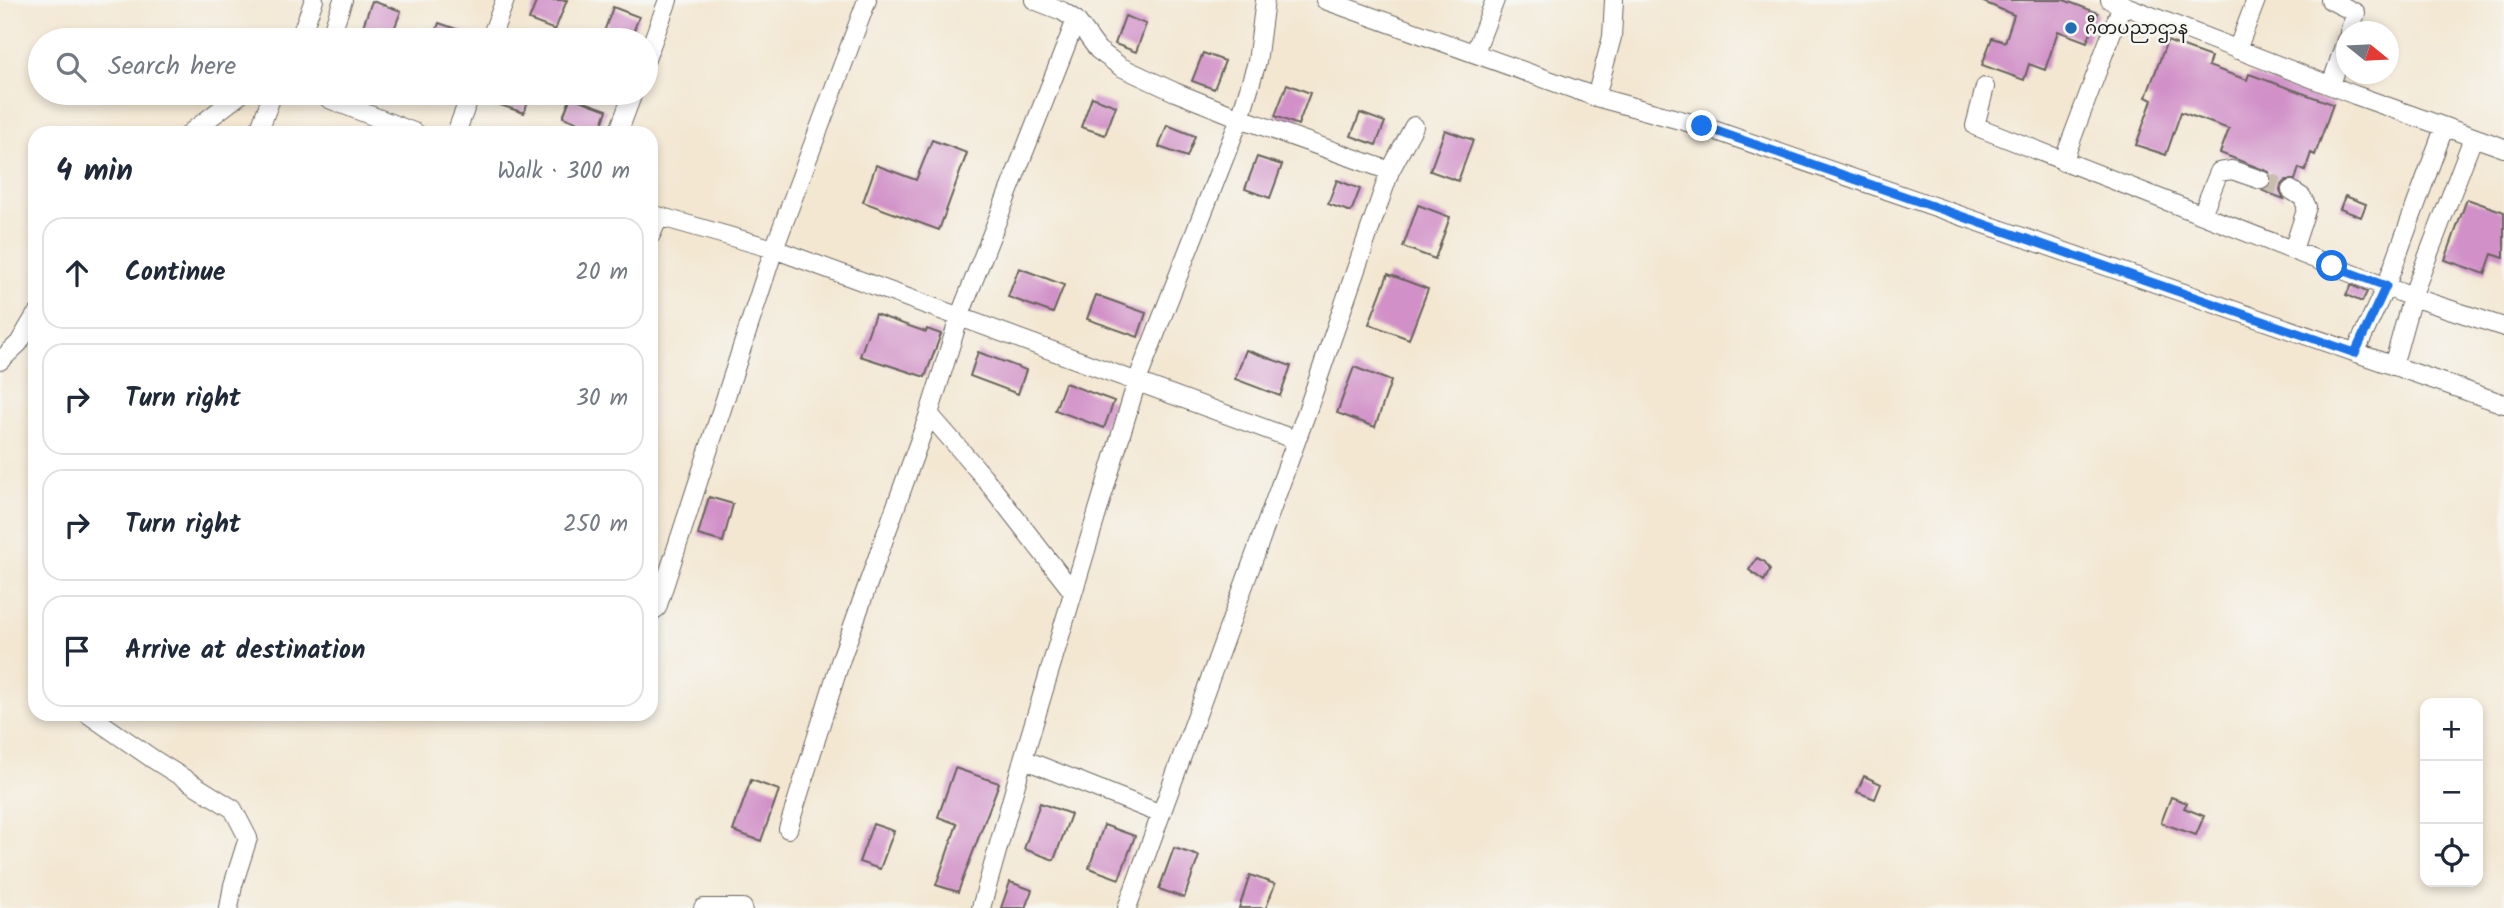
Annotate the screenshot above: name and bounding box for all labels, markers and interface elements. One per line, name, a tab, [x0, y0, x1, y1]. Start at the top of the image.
place label: ဂီတပညာဌာန	[2085, 14, 2188, 44]
marker: ဂီတပညာဌာန	[2063, 20, 2079, 36]
north arrow	[2336, 21, 2399, 84]
search box	[28, 28, 658, 105]
text: Search here	[108, 46, 236, 88]
icon: search	[52, 48, 90, 86]
route end	[1686, 110, 1717, 141]
text: 4 min	[56, 148, 133, 196]
text: Walk · 300 m	[497, 154, 630, 190]
route start	[2316, 250, 2347, 281]
text: Continue	[125, 252, 226, 294]
icon: ahead	[58, 254, 96, 292]
text: 20 m	[576, 255, 628, 291]
text: Turn right	[125, 378, 241, 420]
icon: right	[58, 380, 96, 418]
text: 30 m	[576, 381, 628, 417]
text: Turn right	[125, 504, 241, 546]
icon: right	[58, 506, 96, 544]
text: 250 m	[563, 507, 628, 543]
text: Arrive at destination	[125, 630, 365, 672]
icon: arrive	[58, 632, 96, 670]
map controls	[2420, 698, 2483, 887]
button: +	[2420, 698, 2483, 761]
button: −	[2420, 761, 2483, 824]
button: locate	[2420, 824, 2483, 887]

